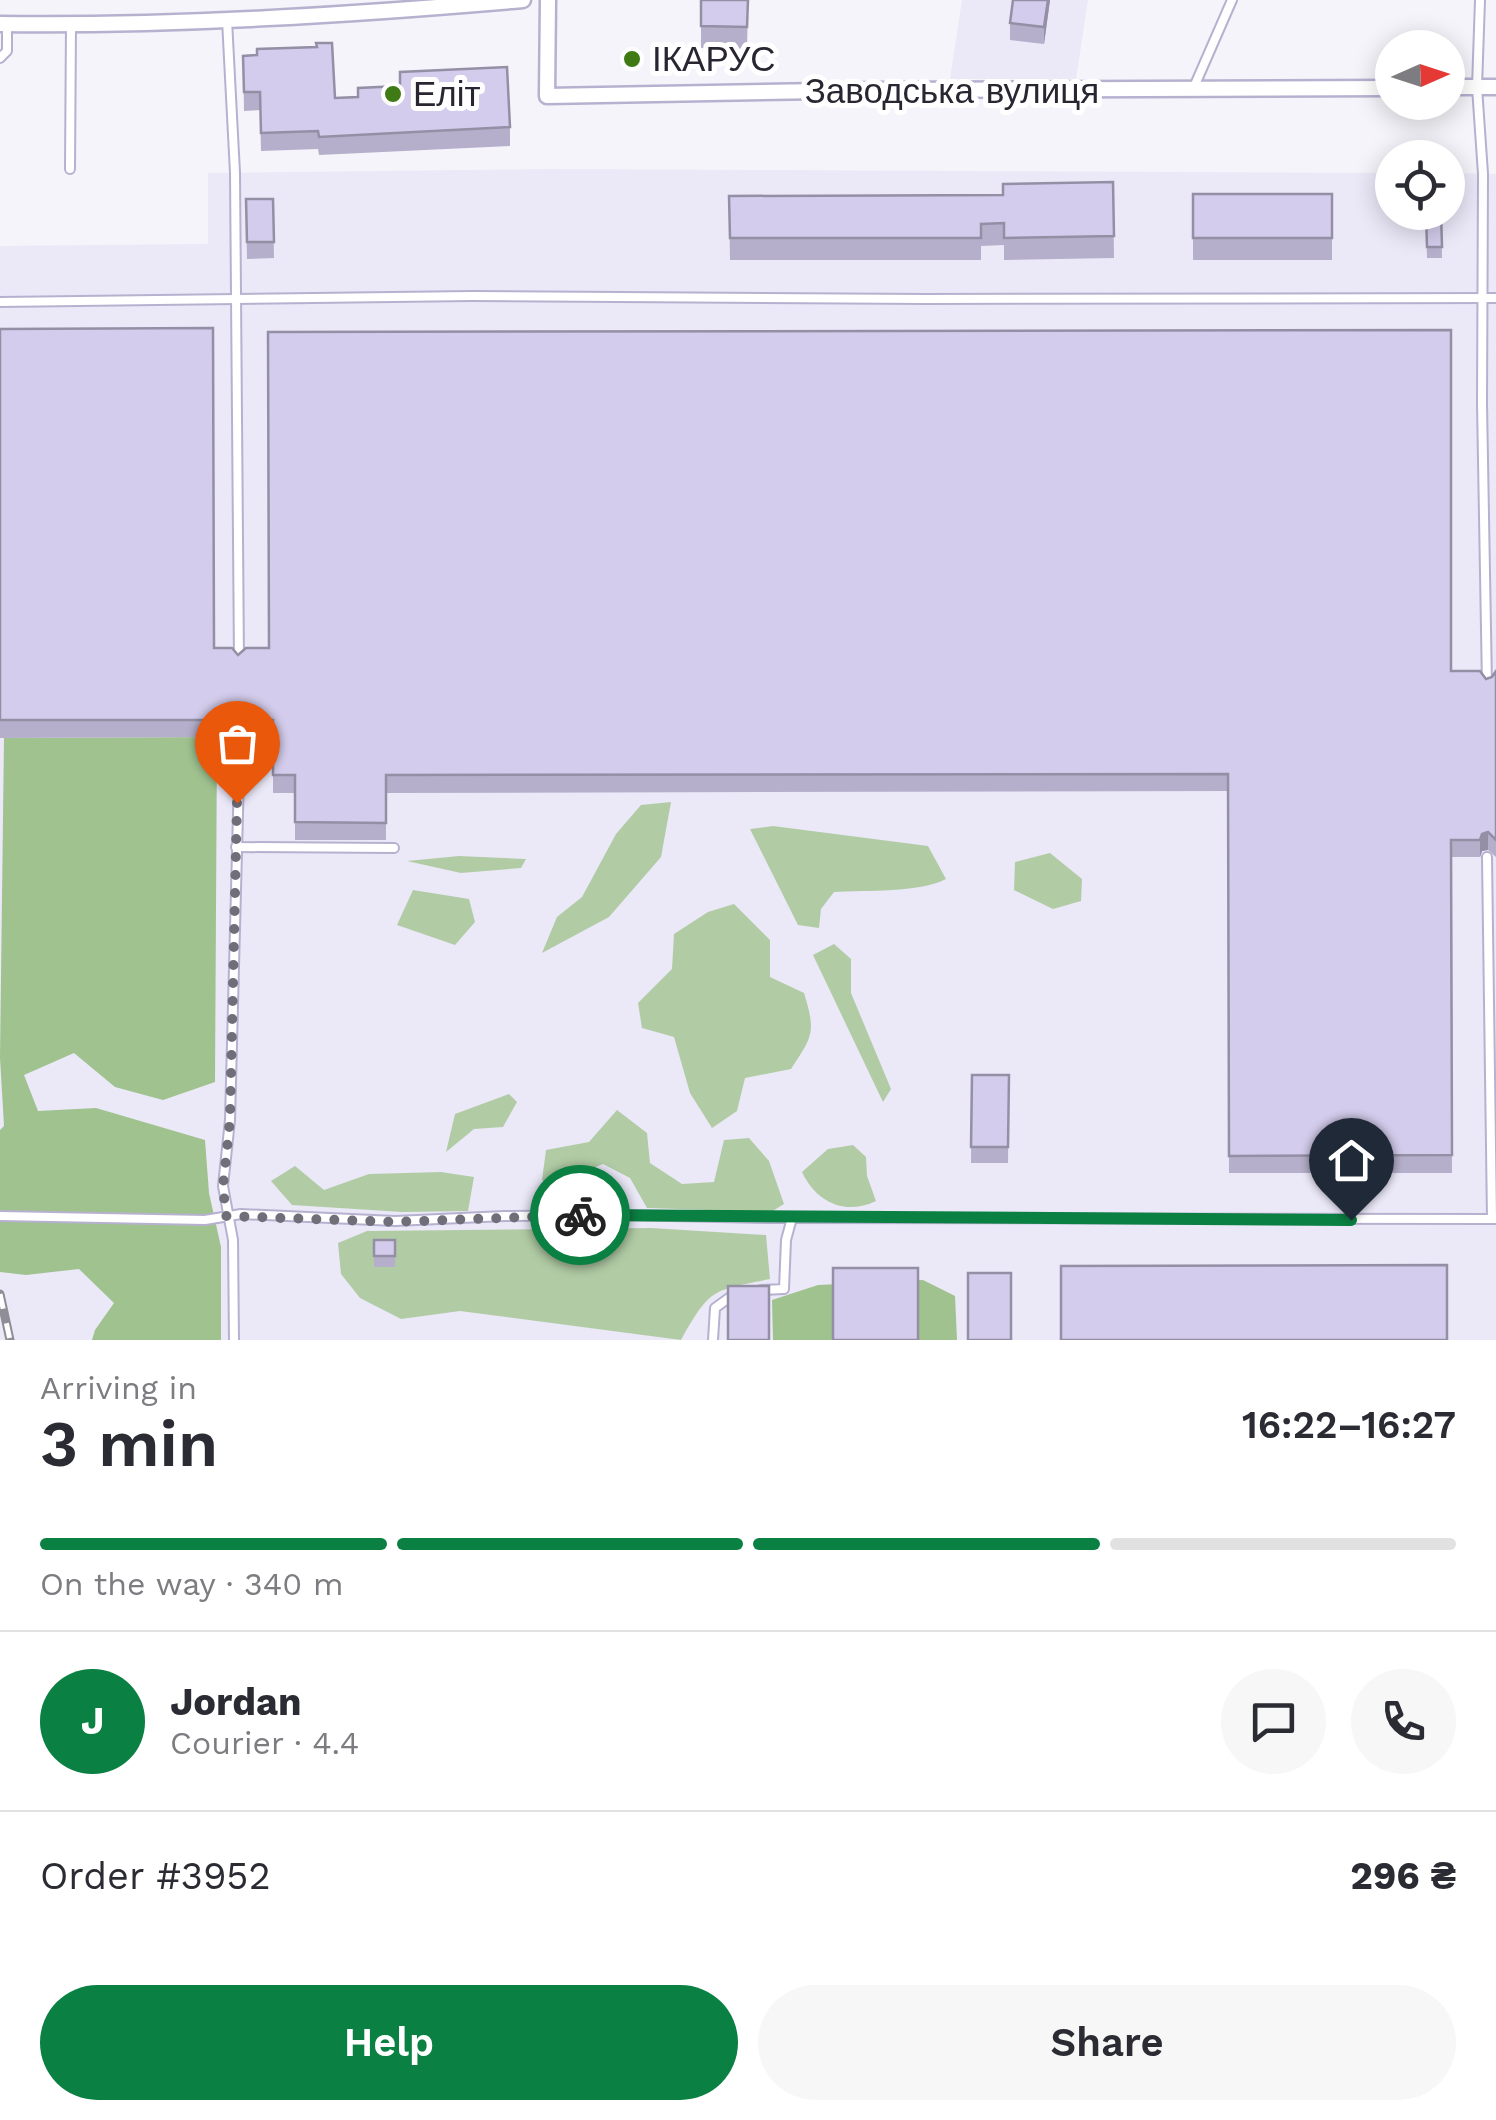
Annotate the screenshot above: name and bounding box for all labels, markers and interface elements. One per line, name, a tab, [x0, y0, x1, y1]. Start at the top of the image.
north arrow	[1375, 30, 1465, 120]
map controls	[1375, 30, 1465, 230]
place label: ІКАРУС	[652, 38, 776, 80]
marker: ІКАРУС	[621, 48, 643, 70]
street label: Заводська вулиця	[805, 70, 1099, 112]
place label: Еліт	[413, 73, 481, 115]
marker: Еліт	[382, 83, 404, 105]
button: locate	[1375, 140, 1465, 230]
pin	[195, 701, 280, 804]
icon: bag	[210, 716, 265, 771]
pin	[1309, 1118, 1394, 1221]
icon: home	[1324, 1133, 1379, 1188]
courier	[530, 1165, 630, 1265]
icon: bike	[553, 1188, 608, 1243]
text: Arriving in	[40, 1369, 197, 1407]
text: 16:22–16:27	[1242, 1403, 1456, 1447]
text: 3 min	[40, 1406, 218, 1482]
text: On the way · 340 m	[40, 1565, 344, 1603]
button: chat	[1221, 1669, 1326, 1774]
button: phone	[1351, 1669, 1456, 1774]
text: Jordan	[170, 1680, 302, 1724]
text: J	[81, 1699, 104, 1743]
text: Courier · 4.4	[170, 1724, 359, 1762]
text: Order #3952	[40, 1854, 271, 1898]
text: 296 ₴	[1350, 1854, 1456, 1898]
button: Help	[40, 1985, 738, 2100]
button: Share	[758, 1985, 1456, 2100]

